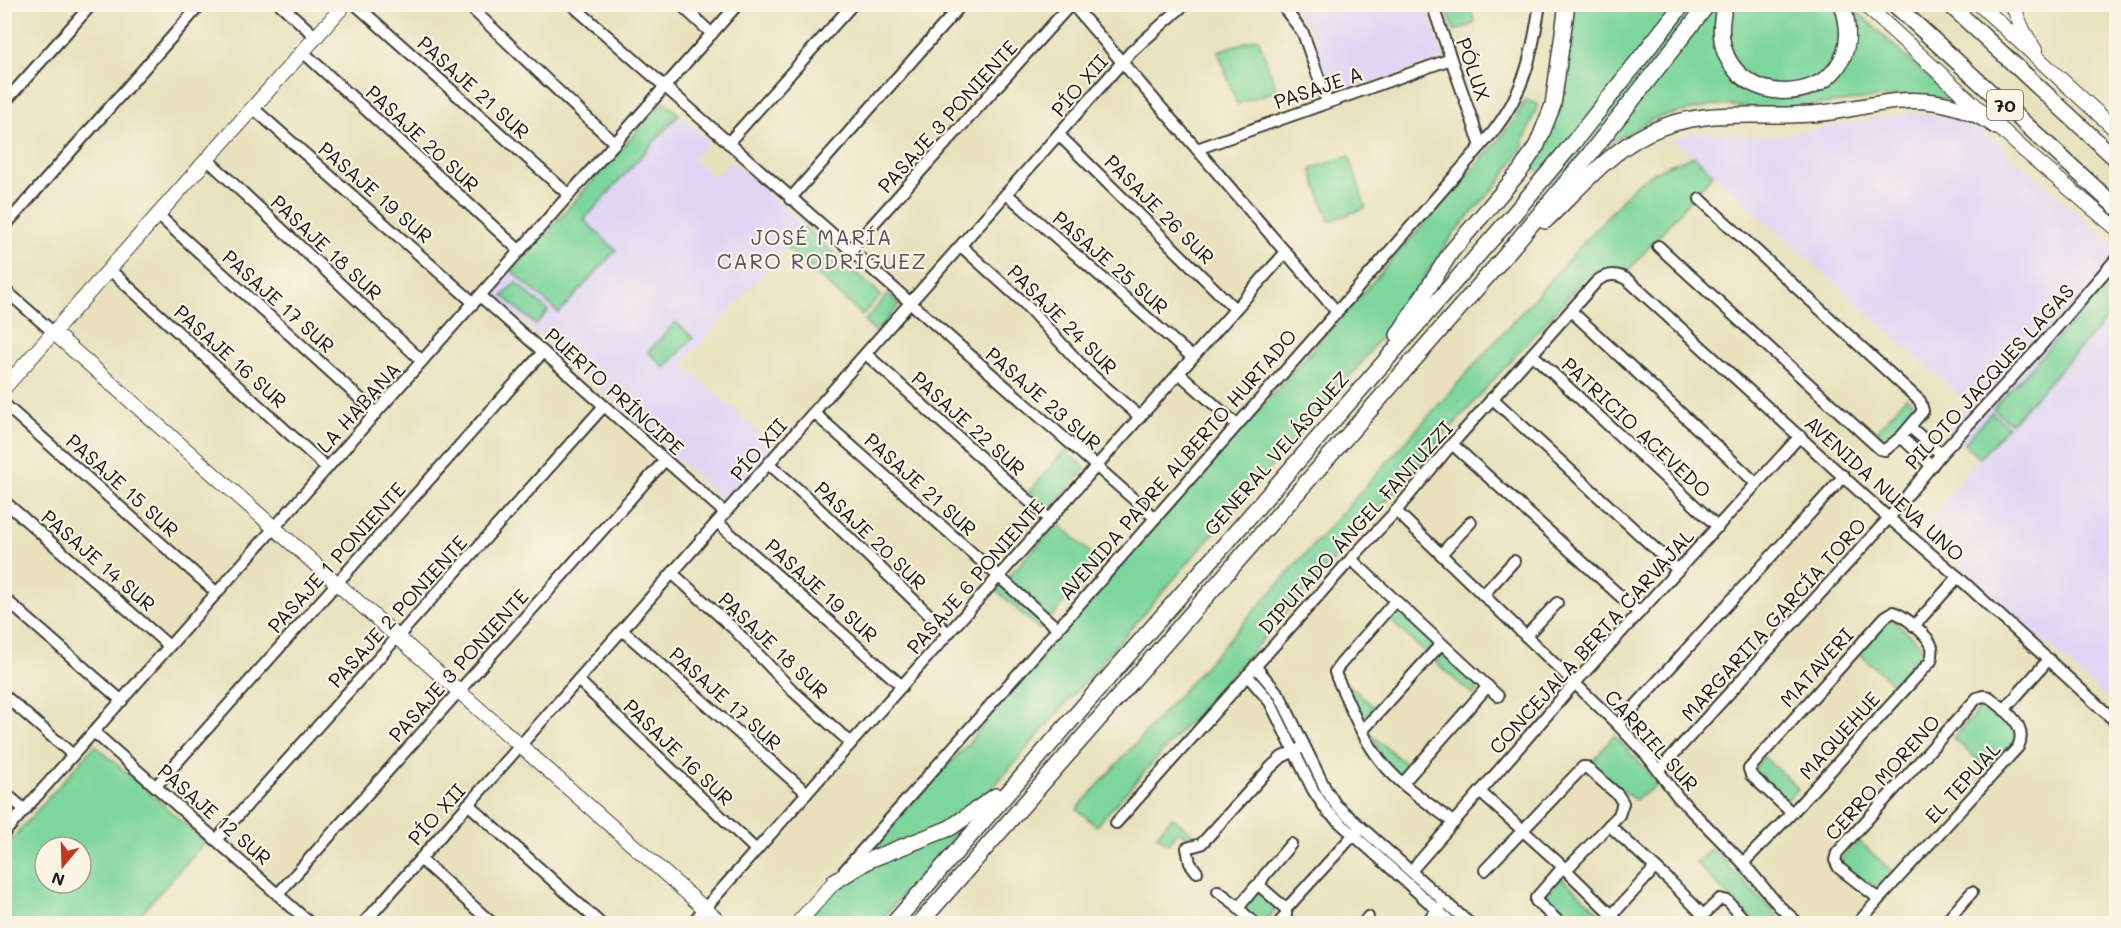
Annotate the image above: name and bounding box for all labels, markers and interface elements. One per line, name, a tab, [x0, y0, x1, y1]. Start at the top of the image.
street label: PASAJE 21 SUR	[412, 30, 536, 144]
street label: PASAJE 3 PONIENTE	[871, 34, 1023, 198]
street label: PÓLUX	[1451, 34, 1497, 104]
street label: PÍO XII	[1045, 48, 1113, 121]
street label: PASAJE A	[1270, 60, 1366, 114]
street label: PASAJE 20 SUR	[361, 79, 485, 197]
road number: 70	[1987, 90, 2023, 120]
street label: PASAJE 19 SUR	[314, 135, 438, 249]
street label: PASAJE 26 SUR	[1099, 148, 1221, 270]
street label: PASAJE 18 SUR	[266, 189, 388, 305]
street label: PASAJE 25 SUR	[1048, 205, 1174, 319]
district label: JOSÉ MARÍA CARO RODRÍGUEZ	[717, 223, 927, 274]
street label: PASAJE 17 SUR	[217, 244, 341, 358]
street label: PASAJE 24 SUR	[1003, 259, 1123, 379]
street label: PILOTO JACQUES LAGAS	[1899, 278, 2079, 474]
street label: PASAJE 16 SUR	[169, 298, 293, 414]
street label: PUERTO PRÍNCIPE	[540, 322, 690, 460]
street label: AVENIDA PADRE ALBERTO HURTADO	[1052, 323, 1302, 605]
street label: PASAJE 23 SUR	[981, 341, 1107, 455]
street label: PATRICIO ACEVEDO	[1557, 351, 1717, 503]
street label: LA HABANA	[310, 356, 406, 458]
street label: PASAJE 22 SUR	[907, 365, 1031, 481]
street label: GENERAL VELÁSQUEZ	[1198, 366, 1354, 540]
street label: AVENIDA NUEVA UNO	[1800, 409, 1970, 567]
street label: PÍO XII	[724, 412, 792, 485]
street label: DIPUTADO ÁNGEL FANTUZZI	[1252, 415, 1458, 639]
street label: PASAJE 21 SUR	[859, 427, 983, 541]
street label: PASAJE 15 SUR	[61, 428, 185, 542]
street label: PASAJE 20 SUR	[810, 475, 932, 595]
street label: PASAJE 1 PONIENTE	[261, 476, 411, 638]
street label: PASAJE 6 PONIENTE	[900, 493, 1050, 659]
street label: PASAJE 14 SUR	[37, 503, 161, 617]
street label: MARGARITA GARCÍA TORO	[1675, 512, 1871, 726]
street label: CONCEJALA BERTA CARVAJAL	[1483, 523, 1699, 759]
street label: PASAJE 2 PONIENTE	[322, 529, 472, 693]
street label: PASAJE 19 SUR	[760, 533, 884, 647]
street label: PASAJE 3 PONIENTE	[382, 583, 534, 747]
street label: PASAJE 18 SUR	[713, 586, 835, 704]
street label: MATAVERI	[1774, 622, 1858, 712]
street label: PASAJE 17 SUR	[664, 641, 788, 755]
street label: CARRIEL SUR	[1599, 684, 1705, 796]
street label: MAQUEHUE	[1793, 686, 1885, 784]
street label: PASAJE 16 SUR	[618, 693, 740, 811]
street label: CERRO MORENO	[1819, 709, 1945, 845]
street label: EL TEPUAL	[1919, 735, 2006, 828]
street label: PASAJE 12 SUR	[153, 758, 277, 870]
street label: PÍO XII	[402, 778, 471, 850]
north arrow	[33, 835, 93, 895]
text: N	[49, 868, 67, 892]

